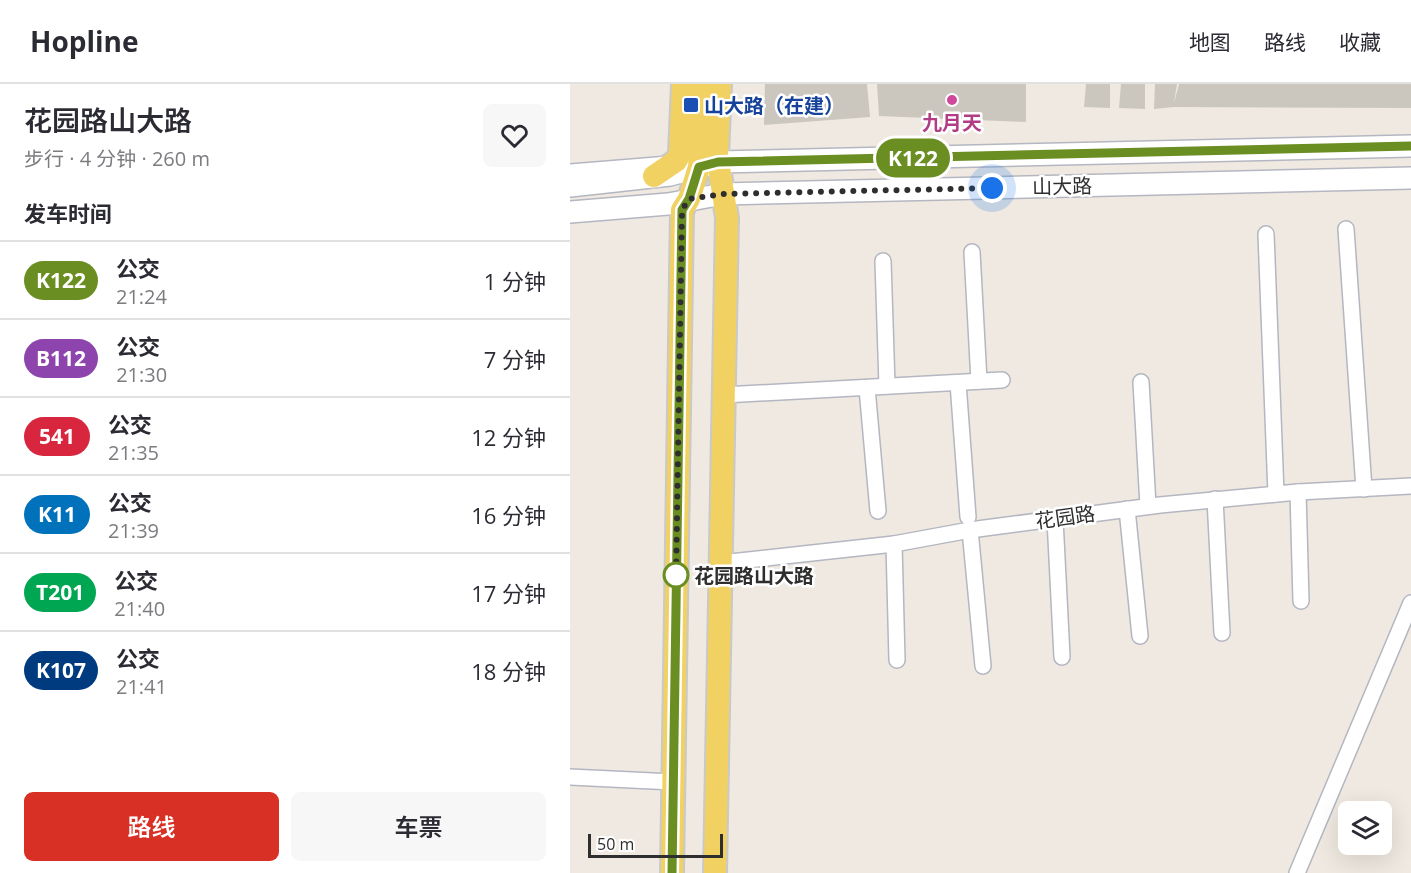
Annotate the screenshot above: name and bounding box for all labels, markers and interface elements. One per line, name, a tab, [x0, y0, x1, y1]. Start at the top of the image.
text: Hopline	[30, 22, 139, 60]
text: 地图	[1189, 28, 1231, 56]
text: 路线	[1264, 28, 1306, 56]
text: 收藏	[1339, 28, 1381, 56]
place label: 山大路（在建）	[704, 92, 844, 119]
marker: 九月天	[945, 93, 959, 107]
marker: 山大路（在建）	[682, 96, 700, 114]
text: 花园路山大路	[24, 101, 192, 139]
button: heart	[483, 104, 546, 167]
place label: 九月天	[922, 109, 982, 136]
line badge: K122	[871, 138, 955, 178]
text: K122	[888, 144, 938, 172]
text: 步行 · 4 分钟 · 260 m	[24, 145, 210, 172]
street label: 山大路	[1032, 172, 1092, 200]
your location	[977, 173, 1007, 203]
text: 发车时间	[24, 198, 112, 228]
text: 公交	[116, 253, 160, 283]
text: K122	[36, 266, 86, 294]
text: 1 分钟	[484, 266, 546, 296]
text: 21:24	[116, 283, 167, 310]
text: 公交	[116, 331, 160, 361]
text: B112	[36, 344, 86, 372]
text: 7 分钟	[484, 344, 546, 374]
text: 21:30	[116, 361, 167, 388]
text: 公交	[108, 409, 152, 439]
text: 541	[39, 422, 75, 450]
text: 12 分钟	[471, 422, 546, 452]
text: 21:35	[108, 439, 159, 466]
text: 公交	[108, 487, 152, 517]
street label: 花园路	[1033, 499, 1097, 535]
text: K11	[38, 500, 76, 528]
text: 16 分钟	[471, 500, 546, 530]
text: 21:39	[108, 517, 159, 544]
marker: 花园路山大路	[663, 562, 689, 588]
place label: 花园路山大路	[694, 562, 814, 589]
text: 公交	[114, 565, 158, 595]
text: T201	[36, 578, 84, 606]
text: 17 分钟	[471, 578, 546, 608]
text: 21:40	[114, 595, 165, 622]
text: 公交	[116, 643, 160, 673]
text: K107	[36, 656, 86, 684]
text: 18 分钟	[471, 656, 546, 686]
text: 21:41	[116, 673, 167, 700]
button: 路线	[24, 792, 279, 861]
button: 车票	[291, 792, 546, 861]
map controls	[1338, 801, 1392, 855]
button: layers	[1338, 801, 1392, 855]
scale bar	[588, 831, 723, 858]
text: 50 m	[597, 833, 634, 855]

